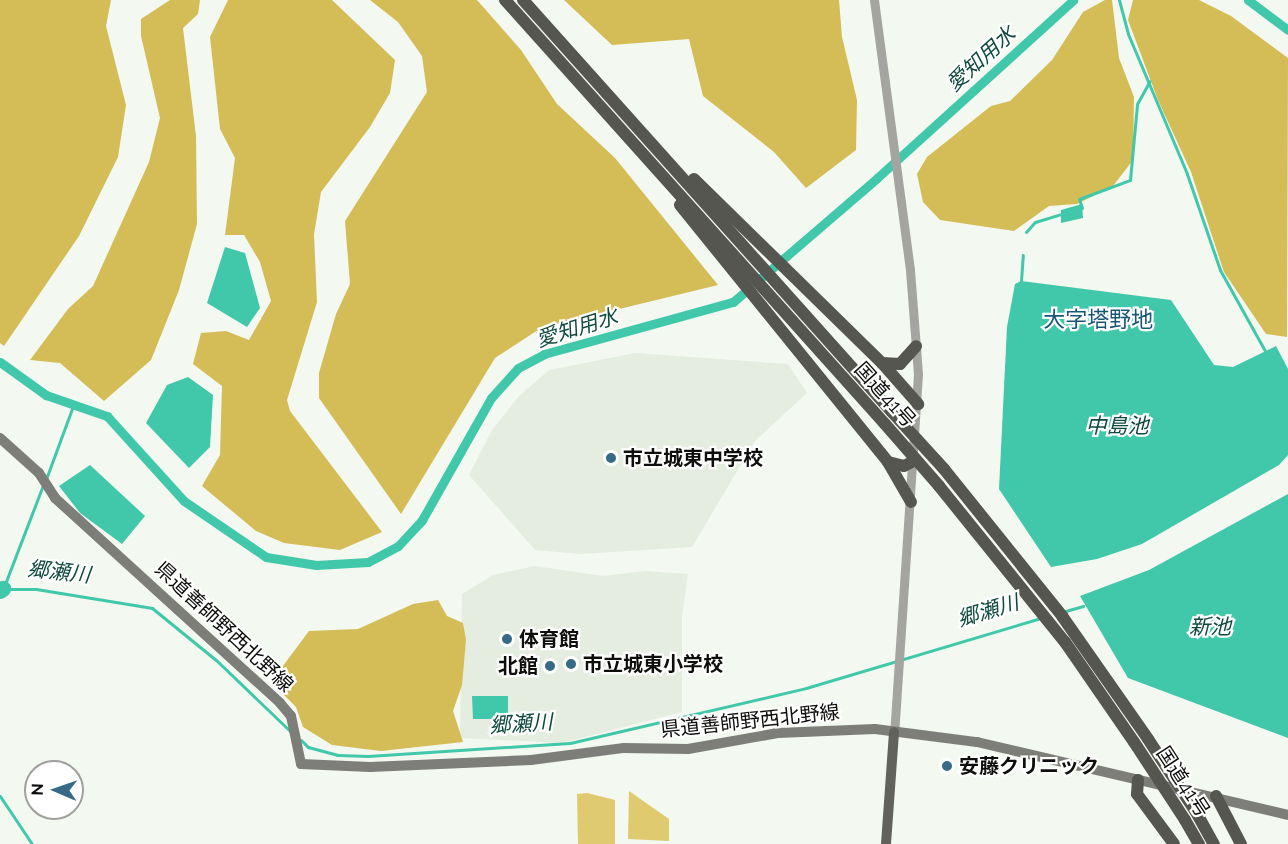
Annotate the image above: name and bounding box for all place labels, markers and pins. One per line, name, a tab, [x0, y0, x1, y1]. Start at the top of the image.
place label: 市立城東中学校	[623, 446, 763, 470]
marker: 市立城東中学校	[604, 451, 618, 465]
place label: 体育館	[519, 627, 579, 651]
marker: 体育館	[500, 632, 514, 646]
place label: 市立城東小学校	[583, 652, 723, 676]
place label: 北館	[498, 654, 538, 678]
marker: 市立城東小学校	[564, 657, 578, 671]
marker: 北館	[543, 659, 557, 673]
place label: 安藤クリニック	[959, 754, 1099, 778]
marker: 安藤クリニック	[940, 759, 954, 773]

